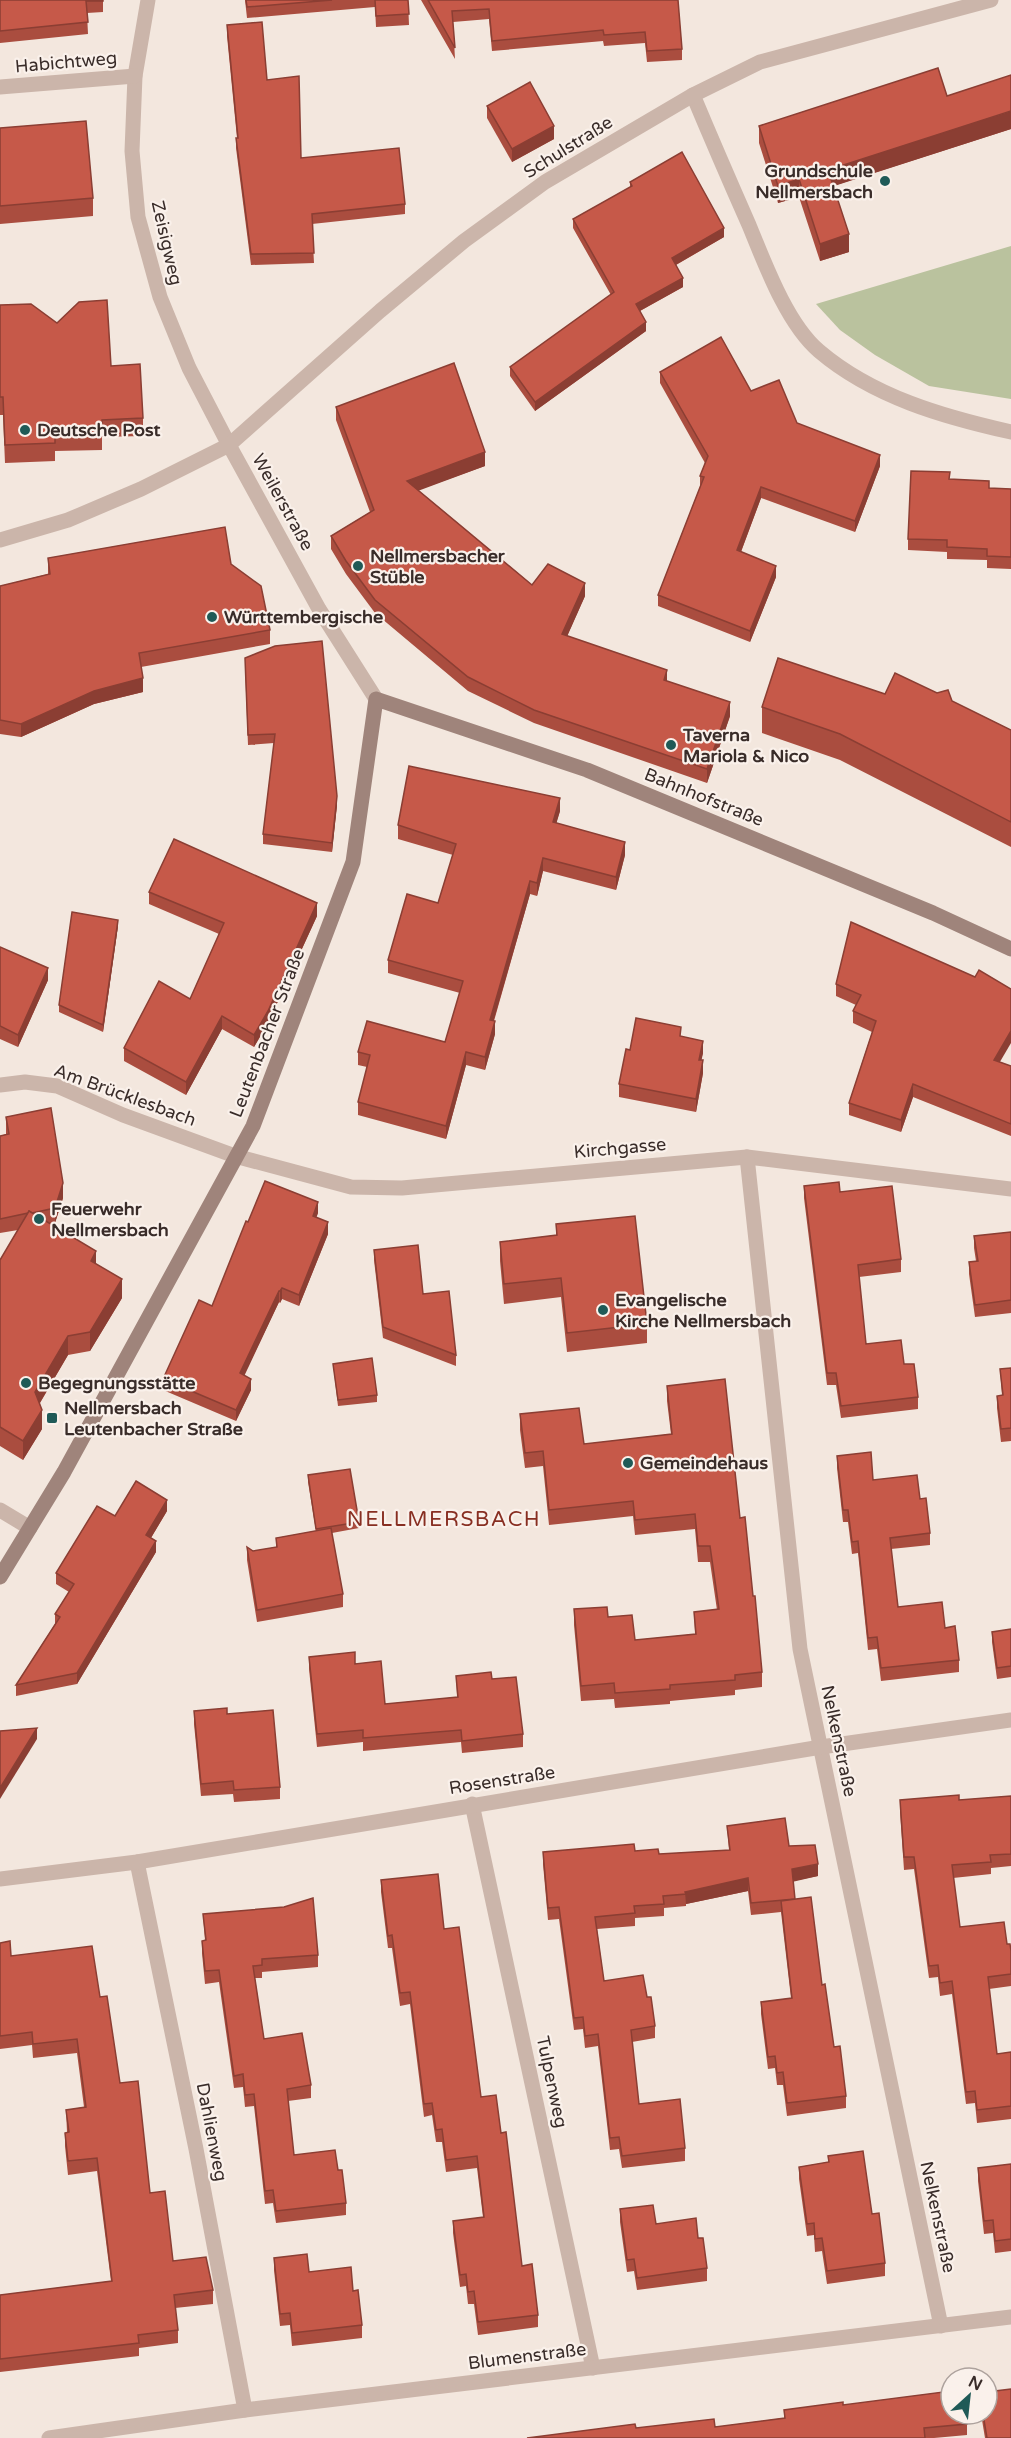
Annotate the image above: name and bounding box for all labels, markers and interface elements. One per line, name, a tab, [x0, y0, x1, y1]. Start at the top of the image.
street label: Habichtweg	[14, 47, 118, 77]
street label: Schulstraße	[520, 111, 616, 183]
place label: Grundschule Nellmersbach	[755, 160, 873, 203]
marker: Grundschule Nellmersbach	[878, 174, 892, 188]
street label: Zeisigweg	[147, 198, 187, 288]
place label: Deutsche Post	[37, 419, 161, 441]
marker: Deutsche Post	[18, 423, 32, 437]
street label: Weilerstraße	[247, 450, 319, 554]
place label: Nellmersbacher Stüble	[370, 545, 506, 588]
marker: Nellmersbacher Stüble	[351, 559, 365, 573]
place label: Württembergische	[224, 606, 383, 628]
marker: Württembergische	[205, 610, 219, 624]
place label: Taverna Mariola & Nico	[682, 724, 809, 767]
marker: Taverna Mariola & Nico	[664, 738, 678, 752]
street label: Bahnhofstraße	[641, 763, 767, 831]
street label: Leutenbacher Straße	[225, 946, 309, 1120]
street label: Am Brücklesbach	[51, 1059, 199, 1131]
street label: Kirchgasse	[573, 1133, 667, 1163]
place label: Feuerwehr Nellmersbach	[51, 1198, 169, 1241]
marker: Feuerwehr Nellmersbach	[32, 1212, 46, 1226]
place label: Evangelische Kirche Nellmersbach	[615, 1289, 791, 1332]
marker: Evangelische Kirche Nellmersbach	[596, 1303, 610, 1317]
place label: Begegnungsstätte	[38, 1372, 195, 1394]
marker: Begegnungsstätte	[19, 1376, 33, 1390]
place label: Nellmersbach Leutenbacher Straße	[64, 1397, 243, 1440]
marker: Nellmersbach Leutenbacher Straße	[45, 1411, 59, 1425]
place label: Gemeindehaus	[640, 1452, 768, 1474]
marker: Gemeindehaus	[621, 1456, 635, 1470]
district label: NELLMERSBACH	[347, 1507, 541, 1532]
street label: Nelkenstraße	[816, 1683, 862, 1799]
street label: Rosenstraße	[447, 1761, 557, 1799]
street label: Tulpenweg	[532, 2034, 572, 2130]
street label: Dahlienweg	[192, 2081, 232, 2183]
street label: Nelkenstraße	[915, 2159, 961, 2275]
street label: Blumenstraße	[467, 2338, 587, 2374]
north arrow	[939, 2366, 999, 2426]
text: N	[965, 2372, 986, 2395]

